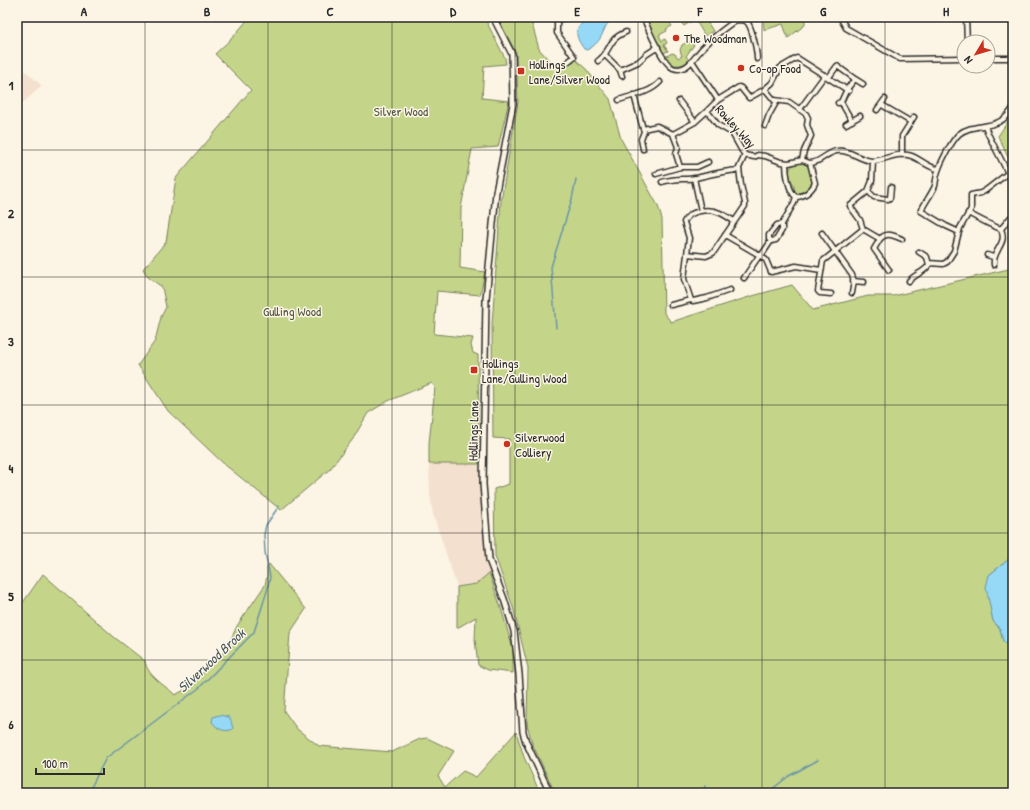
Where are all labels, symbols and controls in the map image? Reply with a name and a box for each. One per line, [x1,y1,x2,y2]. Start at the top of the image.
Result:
text: A [81,2,88,20]
text: B [204,2,211,20]
text: C [326,2,334,20]
text: D [450,2,457,20]
text: E [574,2,580,20]
text: F [697,2,704,20]
text: G [820,2,827,20]
text: H [943,2,949,20]
place label: The Woodman [684,29,747,47]
marker: The Woodman [671,33,681,43]
north arrow [956,34,996,74]
text: N [961,53,975,67]
place label: Hollings Lane/Silver Wood [529,55,610,88]
place label: Co-op Food [749,59,801,77]
marker: Co-op Food [736,63,746,73]
marker: Hollings Lane/Silver Wood [516,66,526,76]
text: 1 [9,76,14,94]
street label: Rowley Way [712,100,761,152]
park label: Silver Wood [374,102,428,120]
text: 2 [8,204,15,222]
park label: Gulling Wood [263,302,321,320]
text: 3 [8,332,14,350]
place label: Hollings Lane/Gulling Wood [482,354,567,387]
marker: Hollings Lane/Gulling Wood [469,365,479,375]
street label: Hollings Lane [463,401,483,461]
place label: Silverwood Colliery [515,428,564,461]
marker: Silverwood Colliery [502,439,512,449]
text: 4 [9,459,14,477]
text: 5 [8,587,14,605]
water label: Silverwood Brook [173,623,250,696]
text: 6 [8,715,14,733]
scale bar [36,750,104,776]
text: 100 m [42,755,68,772]

